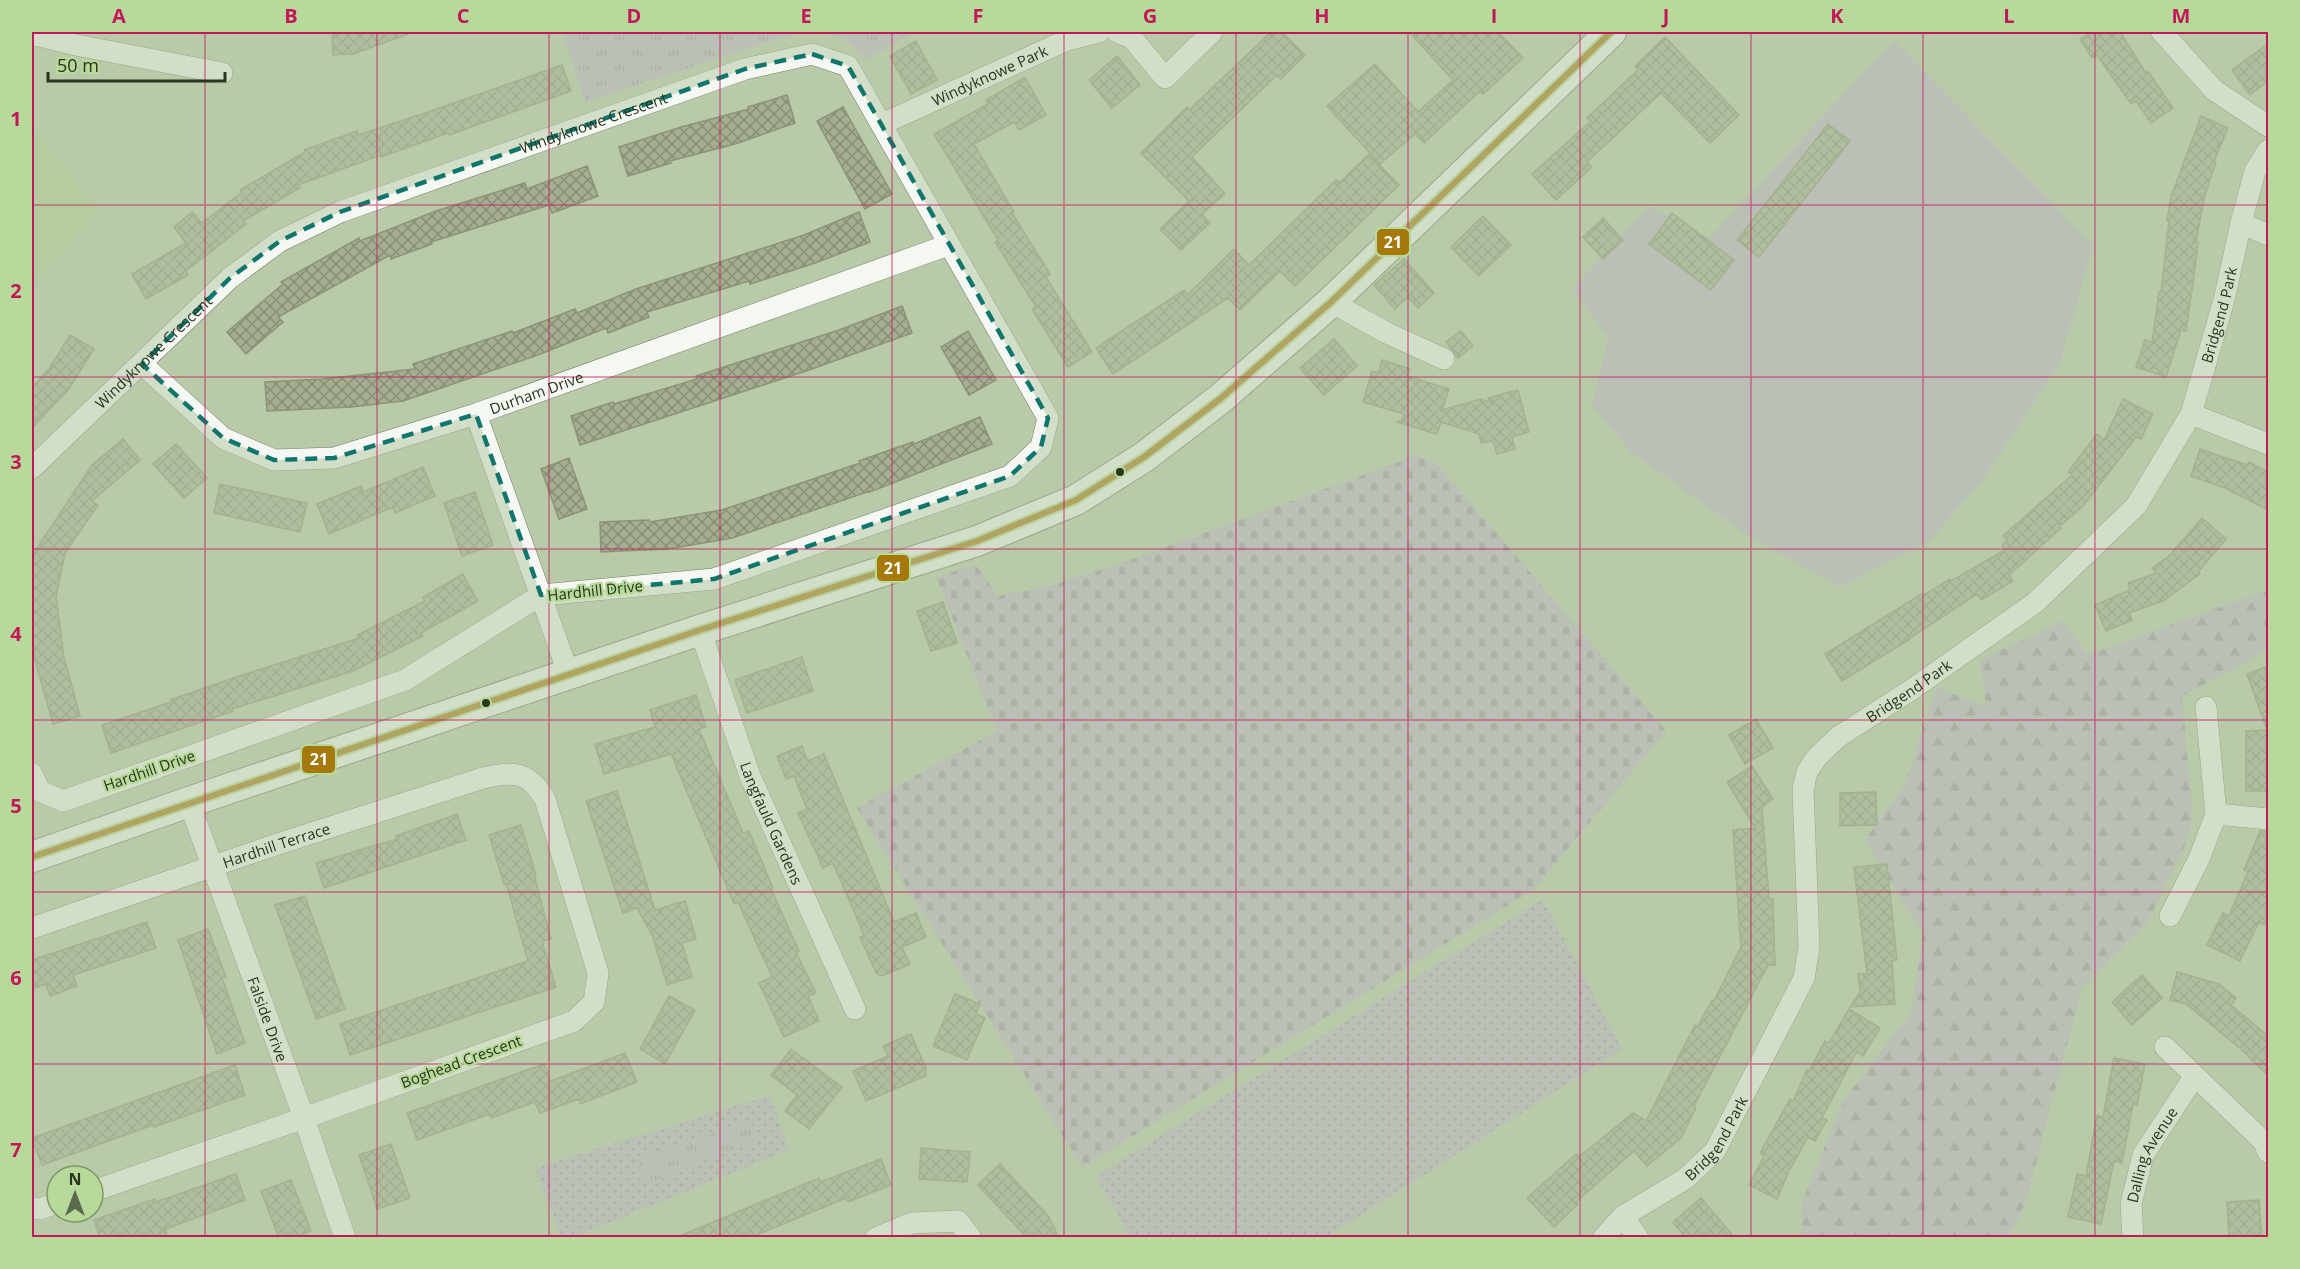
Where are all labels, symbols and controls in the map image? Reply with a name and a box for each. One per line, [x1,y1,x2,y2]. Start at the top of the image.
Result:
text: A [112,2,126,29]
text: B [284,2,298,29]
text: C [457,2,470,29]
text: D [627,2,641,29]
text: E [800,2,812,29]
text: F [973,2,983,29]
text: G [1143,2,1157,29]
text: H [1314,2,1330,29]
text: I [1491,2,1497,29]
text: J [1661,2,1669,29]
text: K [1830,2,1844,29]
text: L [2003,2,2015,29]
text: M [2172,2,2190,29]
street label: Windyknowe Park [928,40,1051,110]
scale bar [48,45,225,83]
text: 50 m [57,53,99,77]
street label: Windyknowe Crescent [517,87,670,158]
text: 1 [10,105,22,132]
line badge: 21 [1376,228,1410,256]
text: 21 [1384,231,1402,253]
street label: Bridgend Park [2196,265,2241,365]
text: 2 [10,277,22,304]
street label: Windyknowe Crescent [90,291,216,413]
street label: Durham Drive [487,366,586,418]
text: 3 [10,448,22,475]
unlabelled marker [1114,466,1126,478]
line badge: 21 [876,554,910,582]
text: 21 [884,557,902,579]
street label: Hardhill Drive [546,575,644,605]
text: 4 [10,620,22,647]
street label: Bridgend Park [1862,655,1955,727]
unlabelled marker [480,697,492,709]
street label: Hardhill Drive [100,745,198,795]
line badge: 21 [301,745,336,774]
text: 21 [310,748,328,770]
street label: Langfauld Gardens [736,759,808,888]
text: 5 [10,792,22,819]
street label: Hardhill Terrace [220,818,333,872]
text: 6 [10,964,22,991]
street label: Falside Drive [243,974,293,1064]
street label: Boghead Crescent [398,1030,524,1092]
street label: Bridgend Park [1680,1092,1752,1185]
street label: Dalling Avenue [2122,1103,2182,1205]
text: 7 [10,1136,22,1163]
north arrow [45,1164,105,1224]
text: N [68,1168,82,1190]

